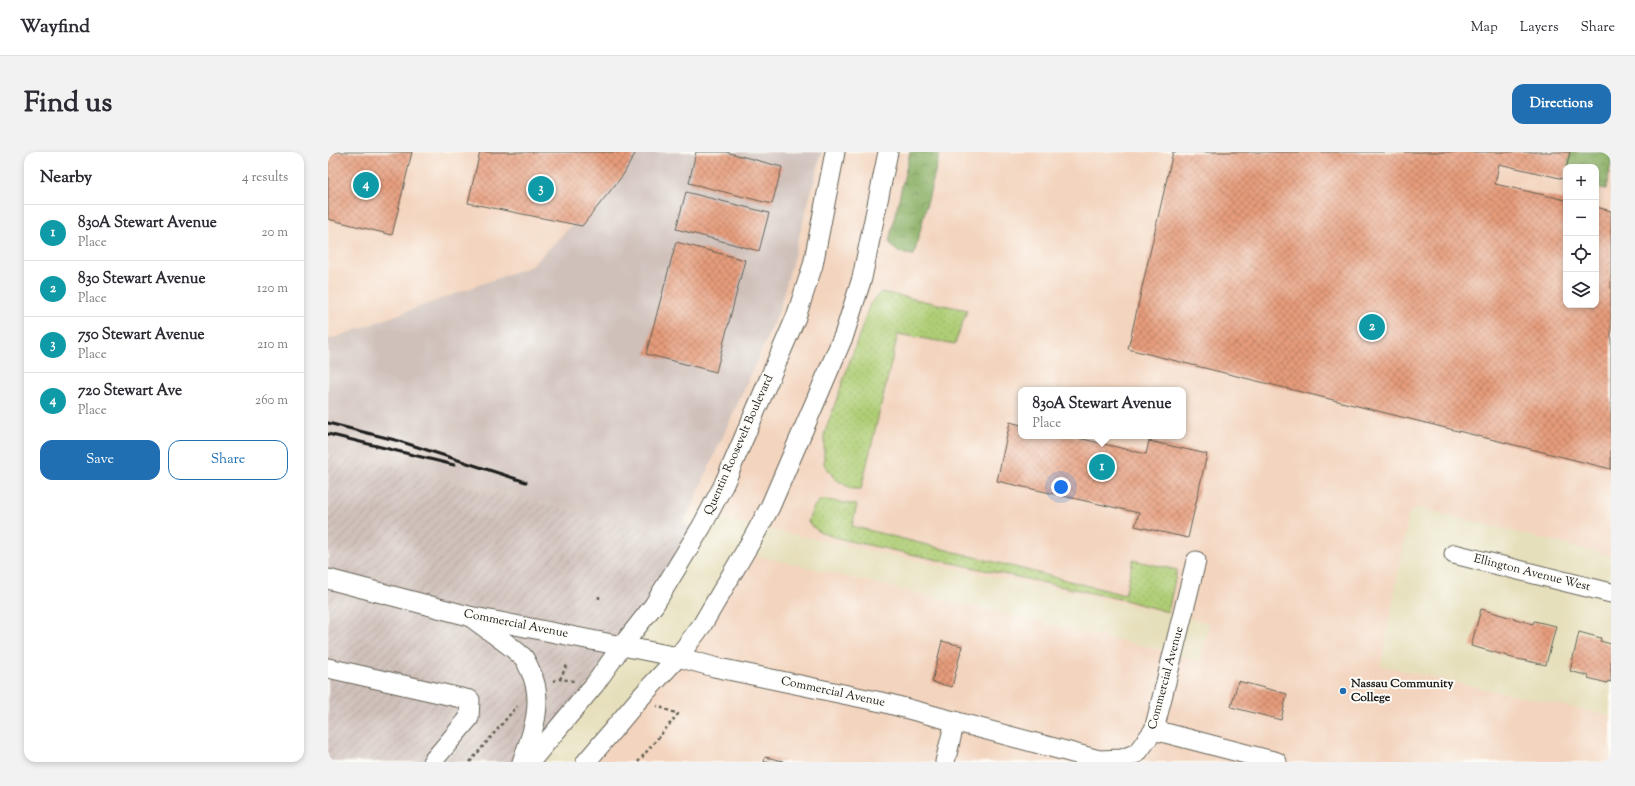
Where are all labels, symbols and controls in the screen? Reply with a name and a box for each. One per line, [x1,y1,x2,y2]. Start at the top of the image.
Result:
text: Wayfind [20,14,90,41]
text: Map [1471,18,1498,38]
text: Layers [1520,18,1558,38]
text: Share [1580,18,1615,38]
text: Find us [24,84,112,124]
button: Directions [1512,84,1611,124]
map controls [1563,164,1599,308]
button: + [1563,164,1599,200]
text: Nearby [40,166,92,190]
text: 4 results [242,169,288,187]
pin: 4 [353,170,379,200]
pin: 3 [528,174,554,204]
button: − [1563,200,1599,236]
text: 830A Stewart Avenue [78,213,217,234]
text: 1 [51,224,55,242]
text: 20 m [262,224,288,242]
text: Place [78,234,107,252]
button: locate [1563,236,1599,272]
text: 830 Stewart Avenue [78,269,205,290]
button: layers [1563,272,1599,308]
text: 2 [50,280,56,298]
text: 120 m [257,280,288,298]
text: Place [78,290,107,308]
pin: 2 [1359,312,1385,342]
text: 750 Stewart Avenue [78,325,205,346]
text: 3 [50,336,56,354]
text: 210 m [257,336,288,354]
text: Place [78,346,107,364]
street label: Quentin Roosevelt Boulevard [700,372,778,518]
text: 720 Stewart Ave [78,381,182,402]
popup [1018,387,1186,439]
text: 4 [50,392,56,410]
text: 260 m [255,392,288,410]
text: 830A Stewart Avenue [1033,394,1171,415]
text: Place [78,402,107,420]
text: Place [1033,415,1061,433]
button: Save [40,440,160,480]
button: Share [168,440,288,480]
pin: 1 [1089,452,1115,482]
your location [1051,477,1071,497]
street label: Ellington Avenue West [1472,550,1592,596]
street label: Commercial Avenue [462,605,570,643]
street label: Commercial Avenue [1144,624,1189,732]
street label: Commercial Avenue [779,672,887,712]
place label: Nassau Community College [1350,675,1453,707]
marker: Nassau Community College [1338,686,1348,696]

